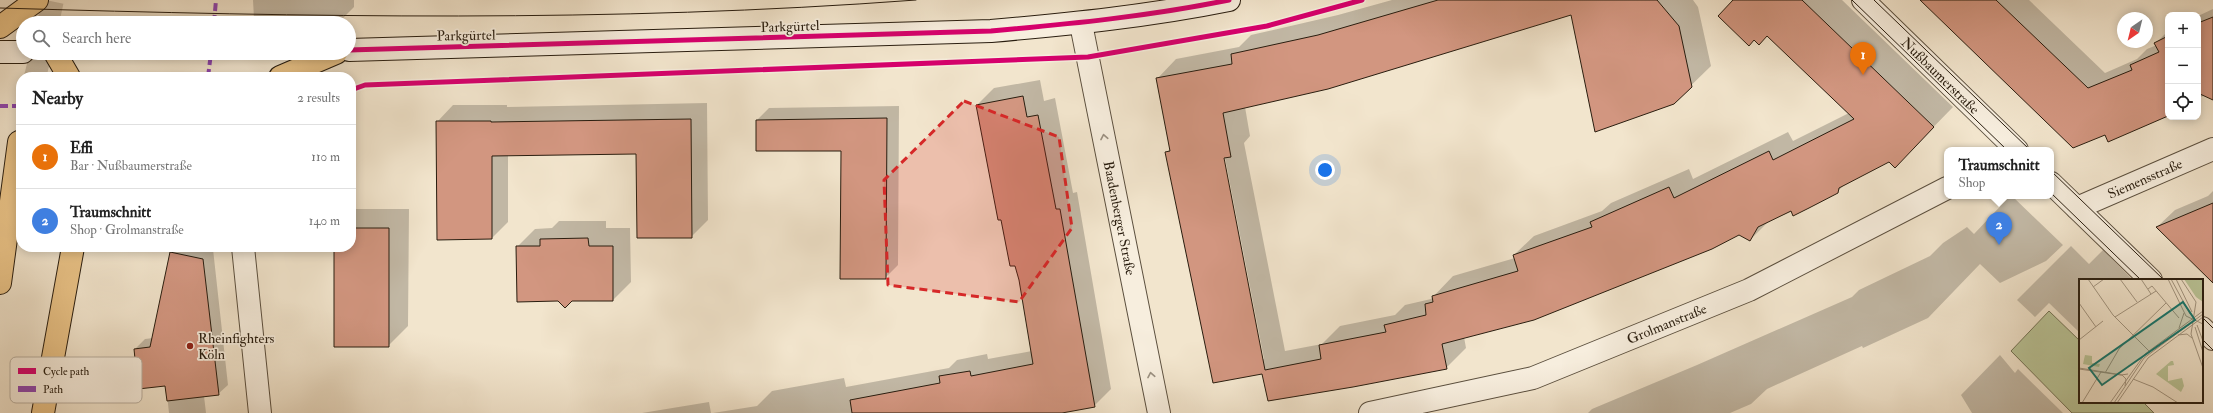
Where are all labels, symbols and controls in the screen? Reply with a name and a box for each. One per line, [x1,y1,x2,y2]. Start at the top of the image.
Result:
north arrow [2117,12,2153,48]
map controls [2165,12,2201,120]
button: + [2165,12,2201,48]
search box [16,16,356,60]
street label: Parkgürtel [760,17,820,36]
street label: Parkgürtel [436,26,496,45]
icon: search [30,27,52,49]
text: Search here [62,29,131,48]
street label: Nußbaumerstraße [1897,34,1983,118]
pin: 1 [1850,42,1876,75]
button: − [2165,48,2201,84]
button: locate [2165,84,2201,120]
text: Nearby [32,88,83,109]
text: 2 results [297,90,340,106]
one-way arrow [1101,134,1109,140]
text: Effi [70,139,93,158]
popup [1944,147,2054,199]
text: 1 [43,149,47,165]
text: 110 m [311,149,340,165]
street label: Siemensstraße [2105,155,2185,203]
text: Traumschnitt [1958,156,2040,175]
text: Bar · Nußbaumerstraße [70,158,192,174]
street label: Baadenberger Straße [1100,160,1139,277]
your location [1315,160,1335,180]
text: Shop [1958,175,1985,191]
text: Traumschnitt [70,203,151,222]
pin: 2 [1986,212,2012,245]
text: 2 [42,213,48,229]
text: 140 m [309,213,340,229]
text: Shop · Grolmanstraße [70,222,184,238]
inset map [2079,279,2203,403]
street label: Grolmanstraße [1624,300,1709,348]
place label: Rheinfighters Köln [198,330,275,363]
marker: Rheinfighters Köln [185,341,195,351]
legend [10,357,142,403]
text: Cycle path [43,365,89,379]
one-way arrow [1147,372,1156,378]
text: Path [43,383,63,396]

